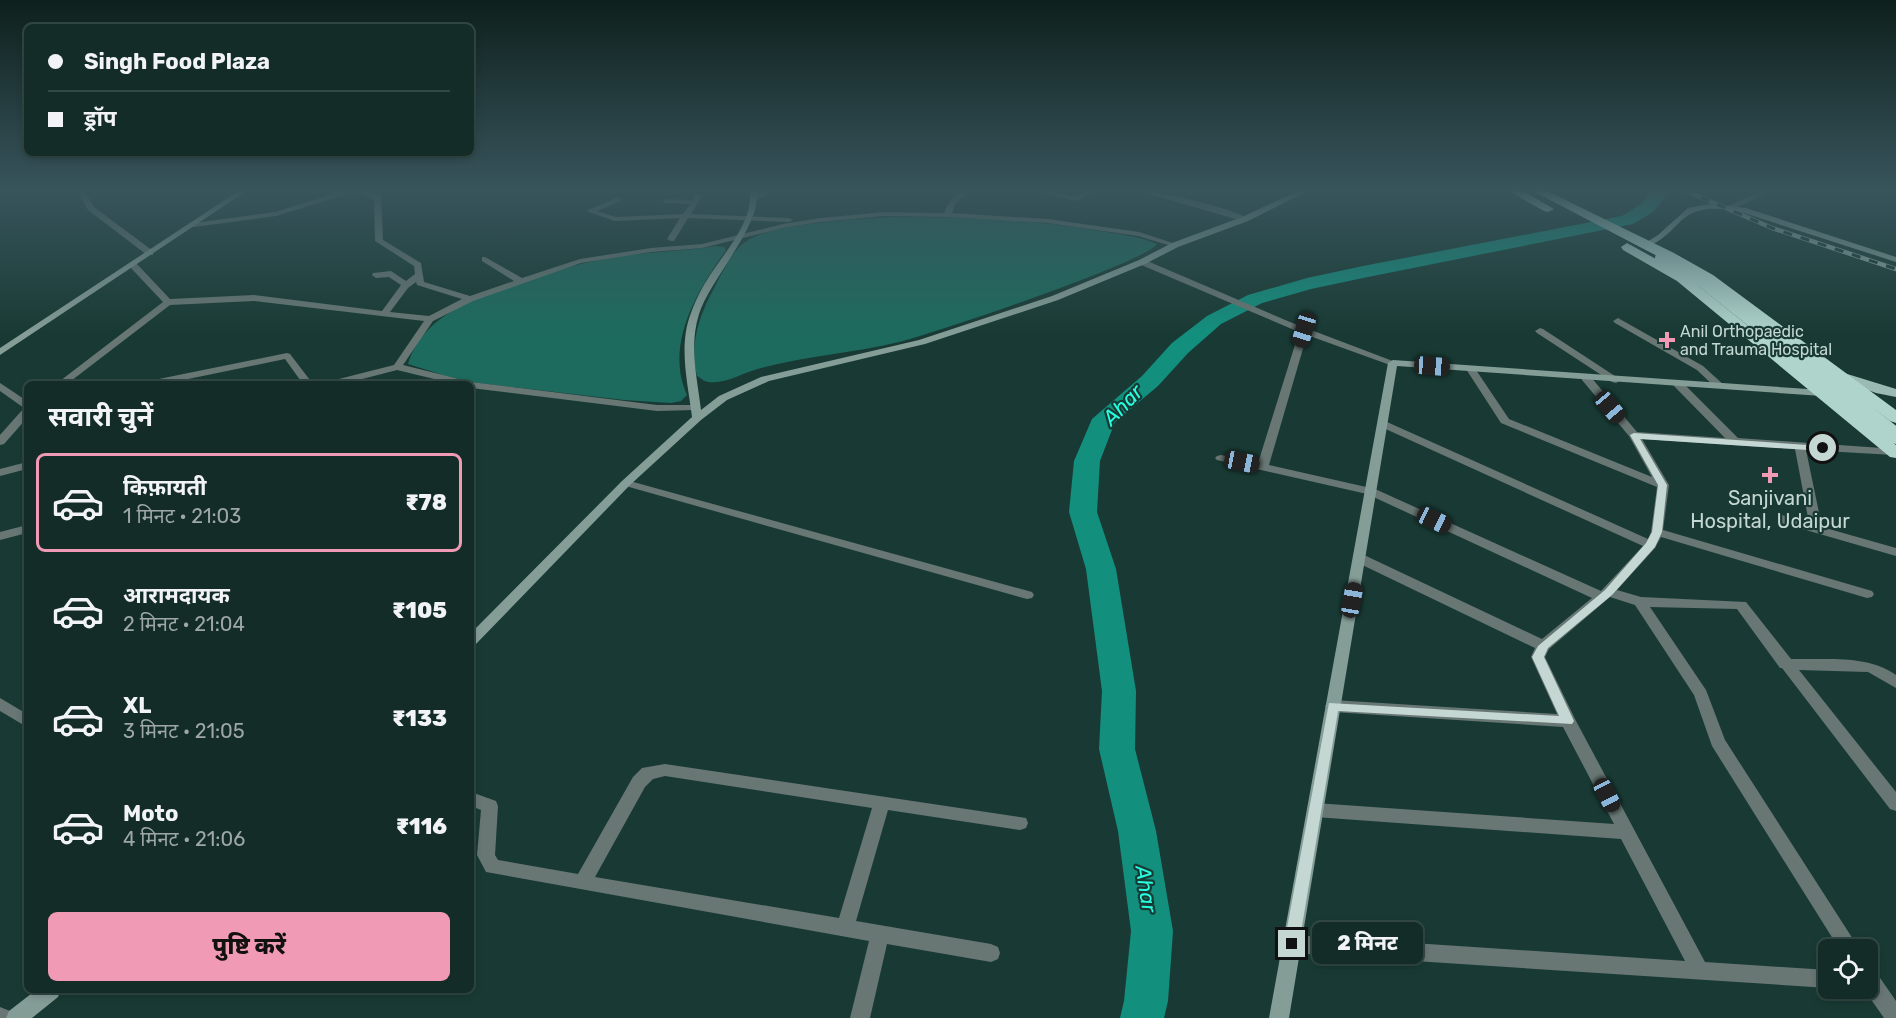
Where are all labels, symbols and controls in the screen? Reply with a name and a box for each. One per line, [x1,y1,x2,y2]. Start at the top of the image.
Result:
text: Singh Food Plaza [84,48,270,75]
text: ड्रॉप [84,105,117,132]
car [1290,310,1318,350]
place label: Anil Orthopaedic and Trauma Hospital [1680,322,1832,359]
marker: Anil Orthopaedic and Trauma Hospital [1658,331,1676,349]
car [1413,356,1451,376]
water label: Ahar [1097,378,1149,431]
car [1592,387,1628,427]
text: सवारी चुनें [48,401,153,433]
route start [1809,434,1836,461]
car [1223,450,1261,474]
marker: Sanjivani Hospital, Udaipur [1761,466,1779,484]
text: किफ़ायती [123,474,207,501]
icon: car [51,476,105,530]
place label: Sanjivani Hospital, Udaipur [1690,486,1850,533]
text: ₹78 [405,489,447,516]
text: 1 मिनट · 21:03 [123,504,241,528]
car [1414,504,1454,536]
car [1340,581,1364,619]
text: आरामदायक [123,582,230,609]
icon: car [51,584,105,638]
text: ₹105 [392,597,447,624]
text: 2 मिनट · 21:04 [123,612,245,636]
icon: car [51,692,105,746]
text: XL [123,692,151,719]
text: ₹133 [392,705,447,732]
text: 3 मिनट · 21:05 [123,719,245,743]
car [1591,775,1623,815]
icon: car [51,800,105,854]
text: Moto [123,800,178,827]
text: ₹116 [396,813,447,840]
text: 4 मिनट · 21:06 [123,827,245,851]
water label: Ahar [1130,863,1163,915]
button: पुष्टि करें [48,912,450,981]
callout: 2 मिनट [1313,923,1424,965]
route end [1278,930,1305,957]
text: 2 मिनट [1337,931,1398,955]
map controls [1818,939,1878,999]
button: locate [1818,939,1878,999]

